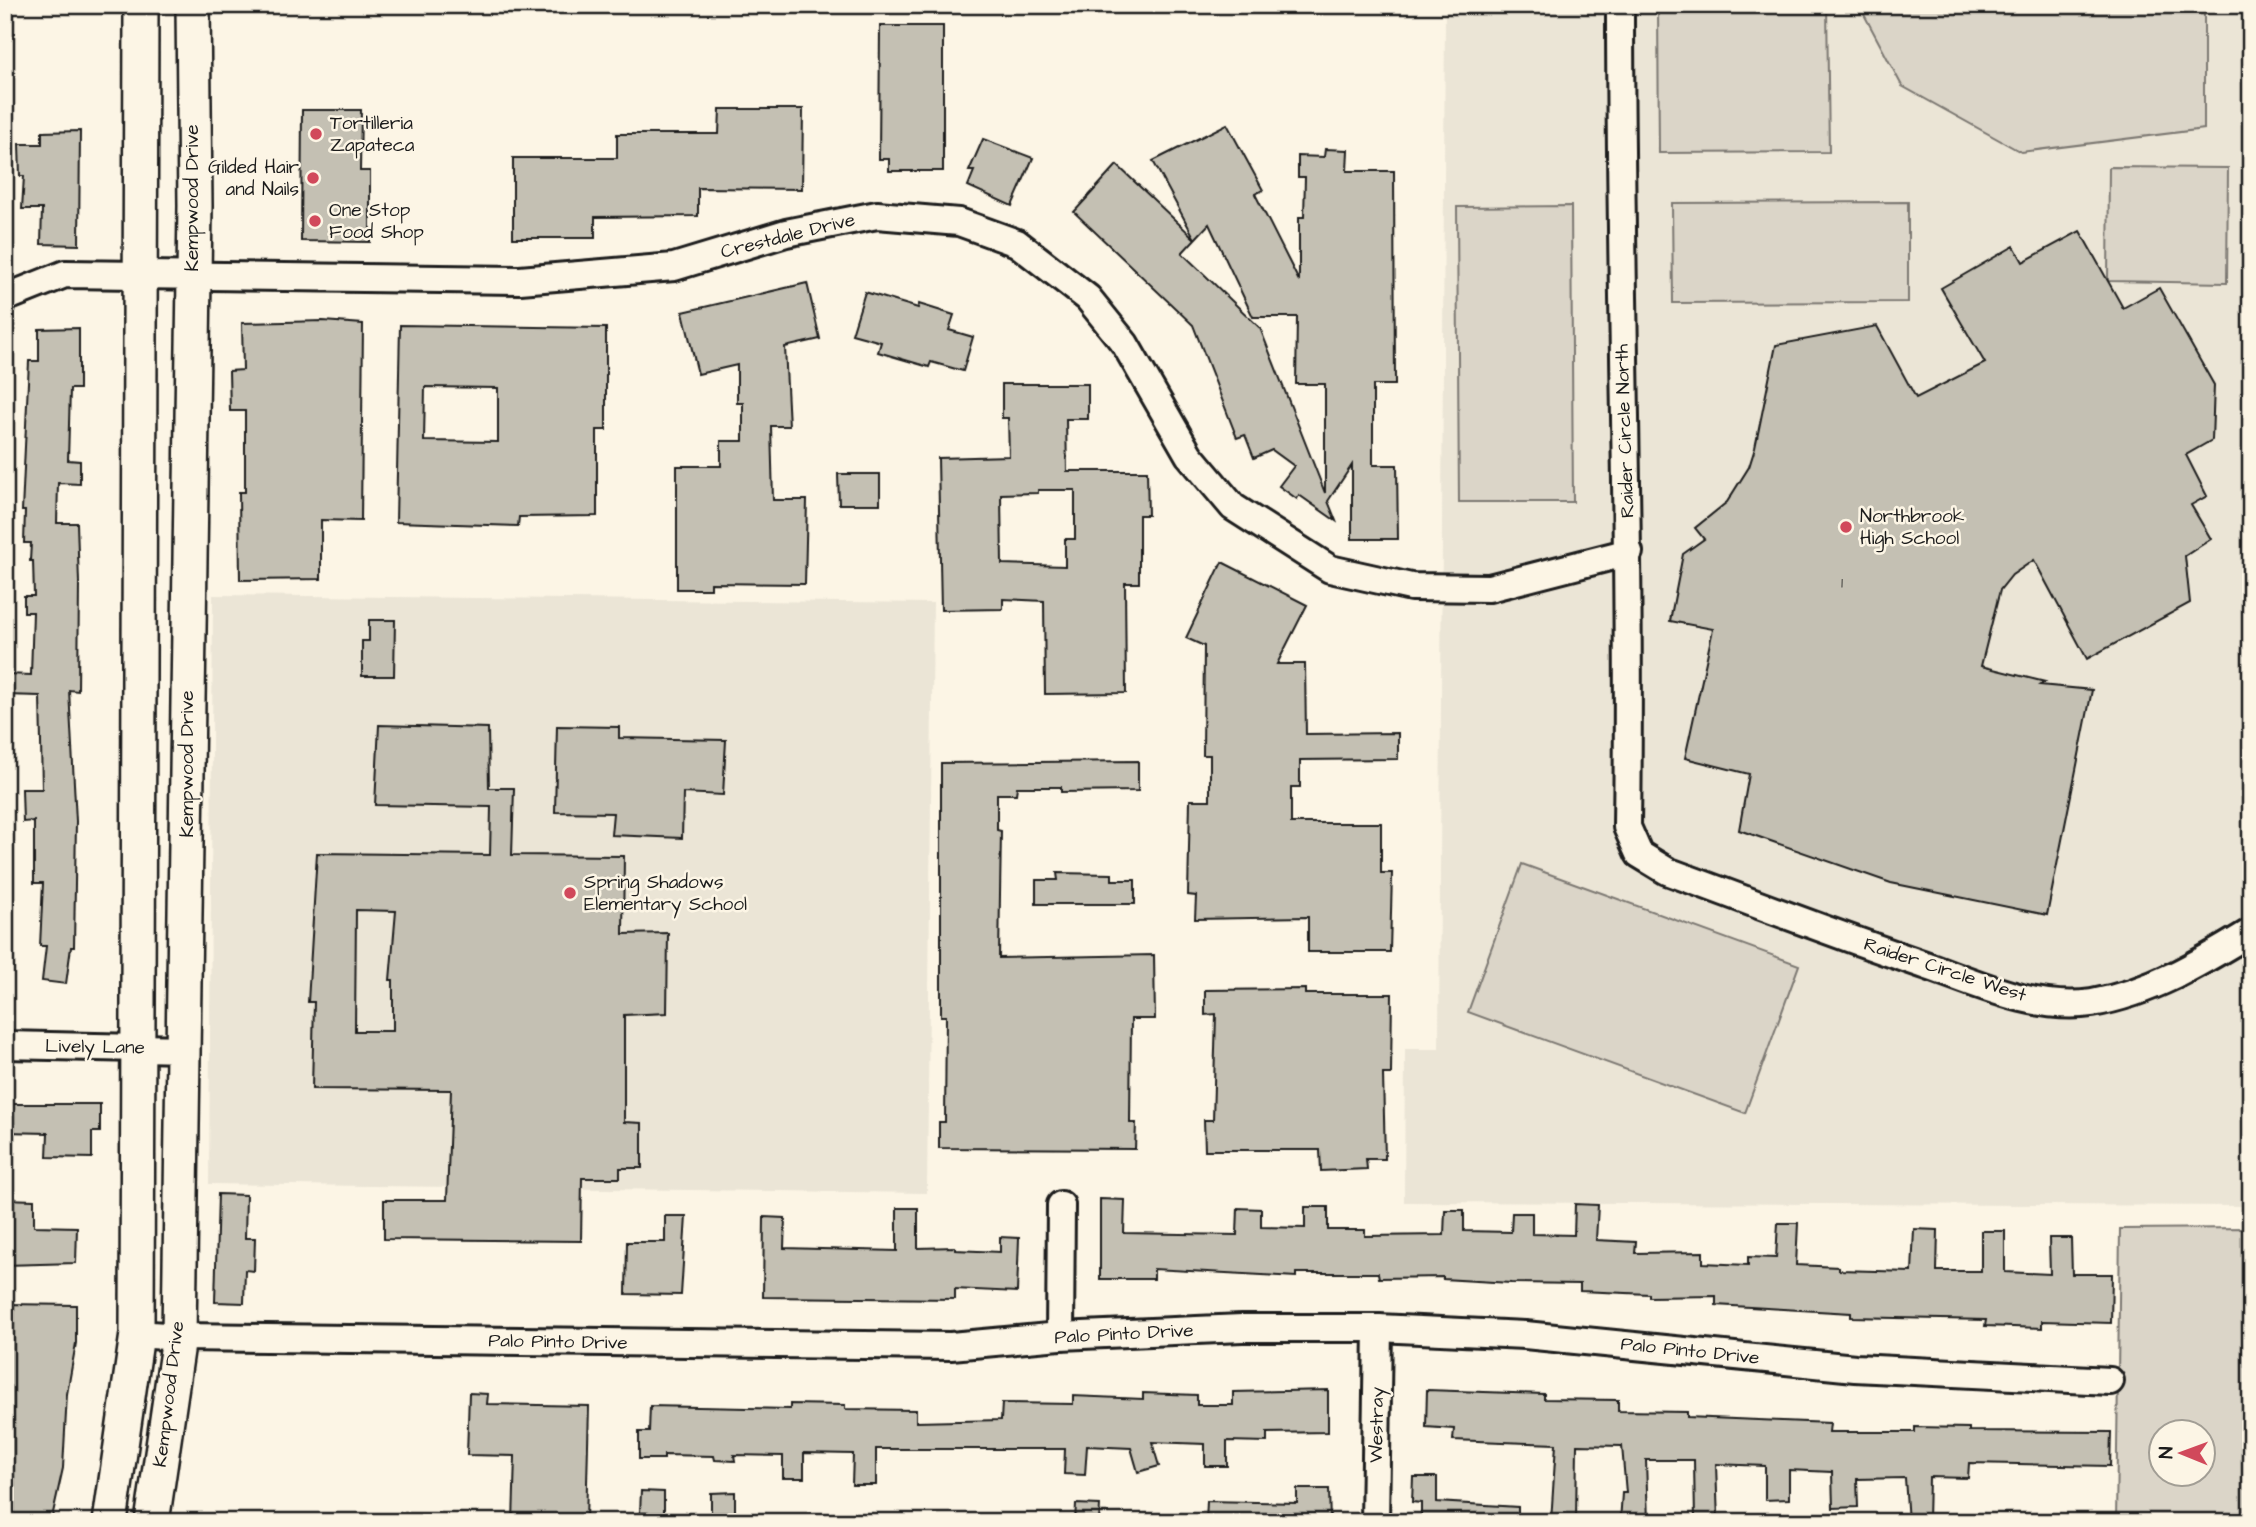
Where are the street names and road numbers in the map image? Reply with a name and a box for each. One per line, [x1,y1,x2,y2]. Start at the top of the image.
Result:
street label: Kempwood Drive [179,124,206,272]
street label: Crestdale Drive [718,206,858,266]
street label: Raider Circle North [1608,343,1642,518]
street label: Kempwood Drive [174,690,201,838]
street label: Raider Circle West [1860,931,2030,1009]
street label: Lively Lane [45,1033,145,1062]
street label: Palo Pinto Drive [1054,1317,1194,1351]
street label: Kempwood Drive [147,1319,191,1469]
street label: Palo Pinto Drive [488,1327,628,1357]
street label: Palo Pinto Drive [1619,1330,1761,1372]
street label: Westray [1363,1386,1392,1463]

